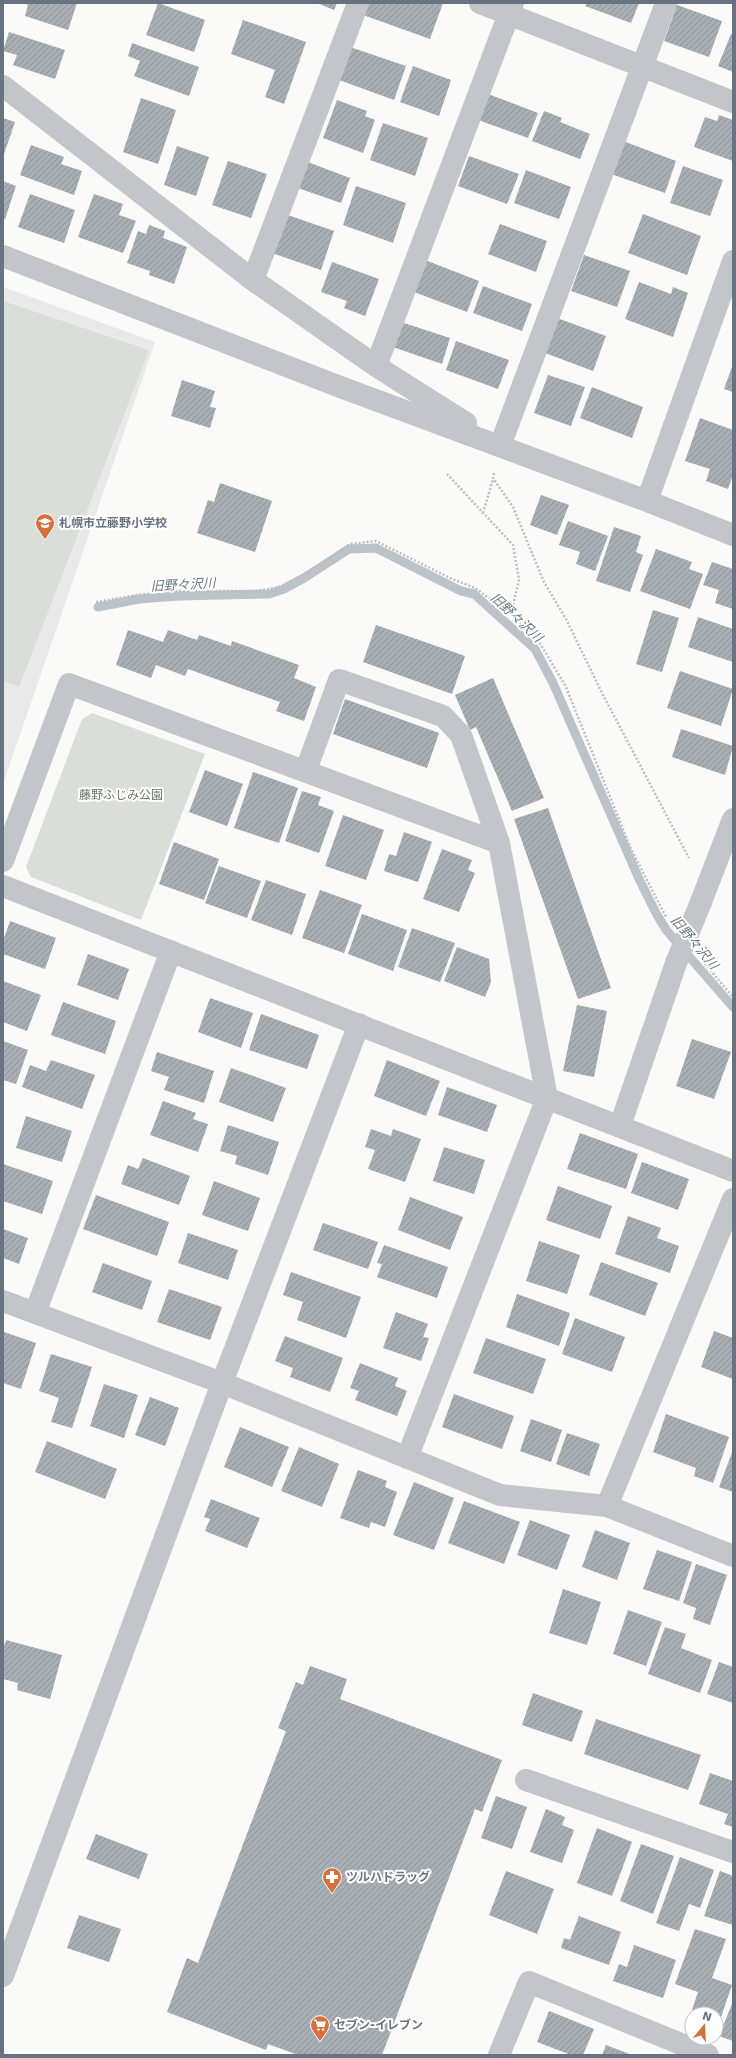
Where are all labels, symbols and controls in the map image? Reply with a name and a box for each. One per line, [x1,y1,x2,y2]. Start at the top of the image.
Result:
school or university icon: 札幌市立藤野小学校 [34,512,56,540]
place label: 札幌市立藤野小学校 [59,516,167,530]
water label: 旧野々沢川 [150,575,218,594]
water label: 旧野々沢川 [488,590,547,646]
park label: 藤野ふじみ公園 [79,788,163,802]
water label: 旧野々沢川 [668,913,723,974]
pharmacy icon: ツルハドラッグ [321,1866,343,1894]
place label: ツルハドラッグ [346,1870,430,1884]
north arrow [684,2006,724,2046]
text: N [701,2009,713,2025]
supermarket icon: セブン-イレブン [309,2014,331,2042]
place label: セブン-イレブン [334,2018,423,2032]

